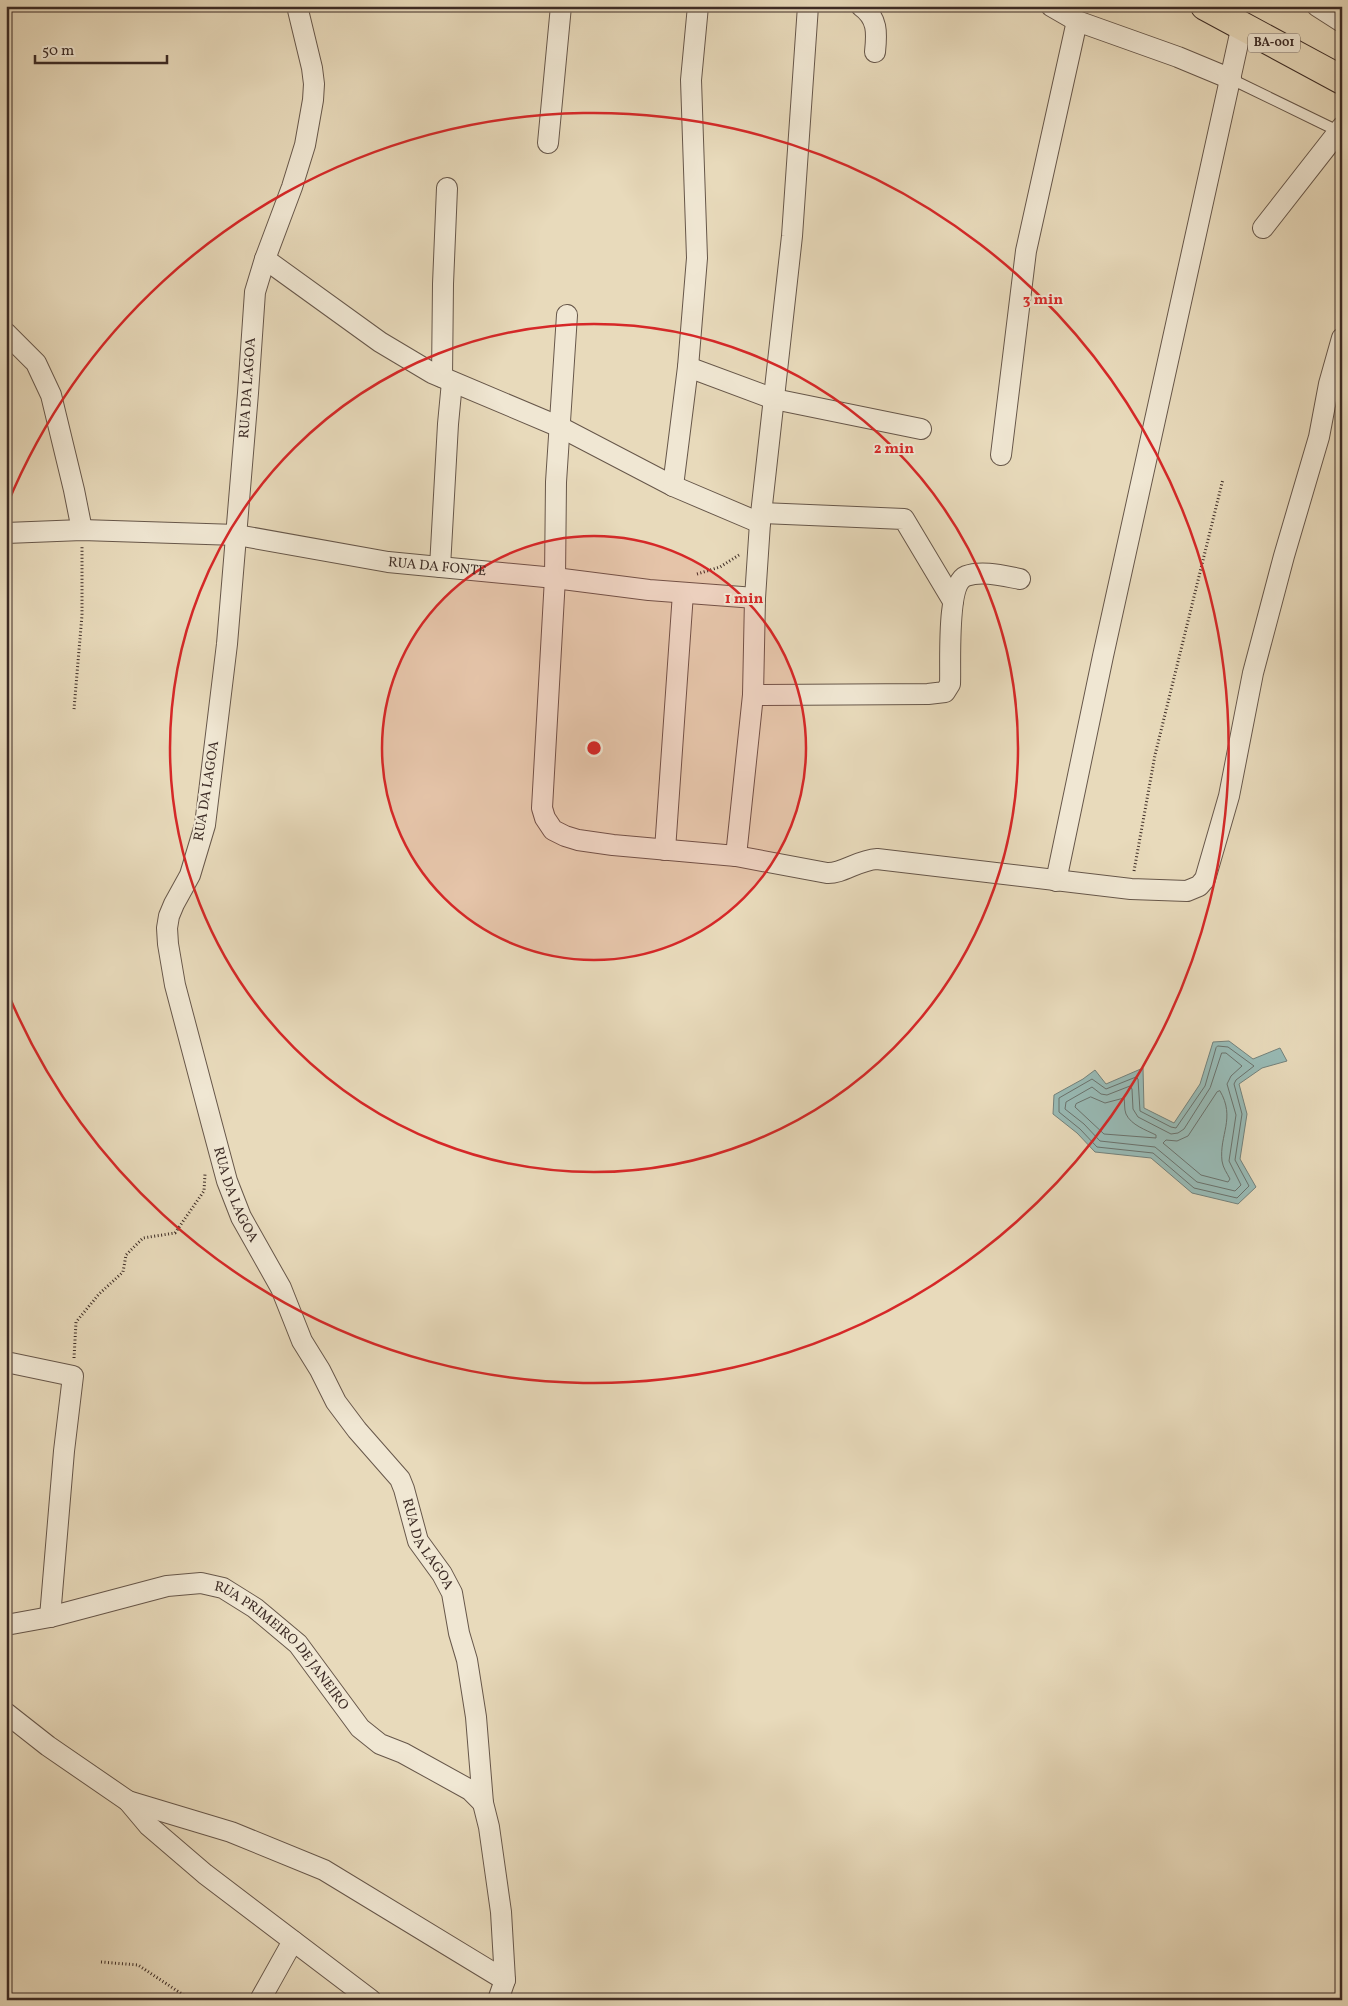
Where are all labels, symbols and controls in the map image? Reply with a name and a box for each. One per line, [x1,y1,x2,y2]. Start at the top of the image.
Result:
scale bar [35,32,168,64]
road number: BA-001 [1248,34,1300,52]
text: 50 m [42,41,74,62]
text: 3 min [1023,290,1063,311]
street label: RUA DA LAGOA [235,337,261,439]
text: 2 min [874,439,914,460]
street label: RUA DA FONTE [387,553,487,581]
text: 1 min [725,589,763,610]
street label: RUA DA LAGOA [190,739,224,842]
centre of rings [585,739,603,757]
street label: RUA DA LAGOA [209,1145,263,1246]
street label: RUA DA LAGOA [397,1496,458,1593]
street label: RUA PRIMEIRO DE JANEIRO [212,1577,353,1714]

